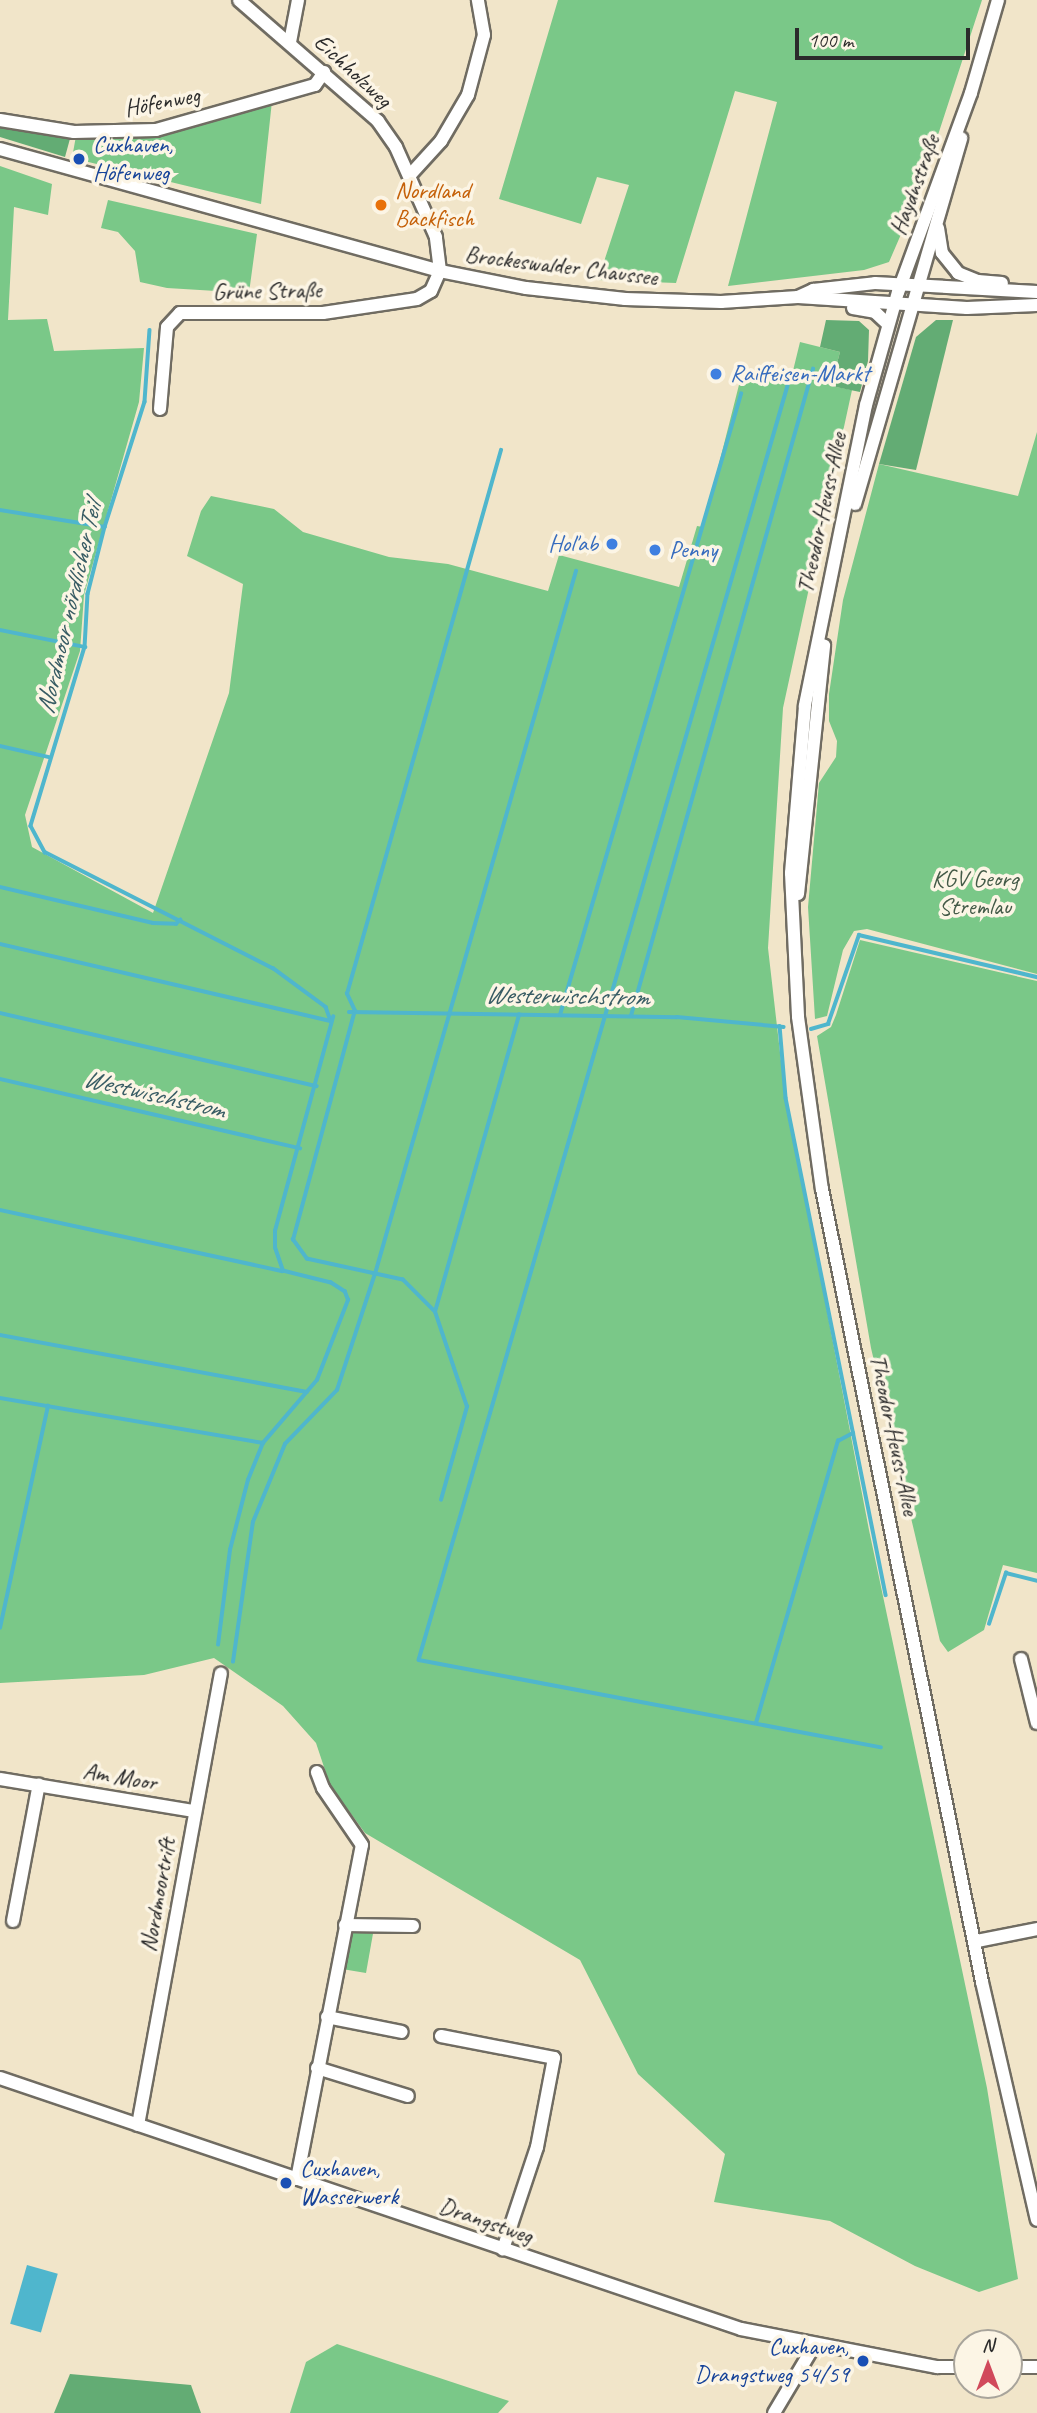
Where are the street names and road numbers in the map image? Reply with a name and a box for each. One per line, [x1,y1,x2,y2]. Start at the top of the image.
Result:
street label: Eichholzweg [308,28,398,114]
street label: Höfenweg [122,81,202,123]
street label: Haydnstraße [884,131,946,239]
street label: Brockeswalder Chaussee [463,240,659,292]
street label: Grüne Straße [212,276,322,306]
street label: Theodor-Heuss-Allee [791,430,853,596]
street label: Theodor-Heuss-Allee [863,1352,925,1518]
street label: Am Moor [81,1756,159,1798]
street label: Nordmoortrift [134,1836,182,1954]
street label: Drangstweg [435,2192,537,2250]

